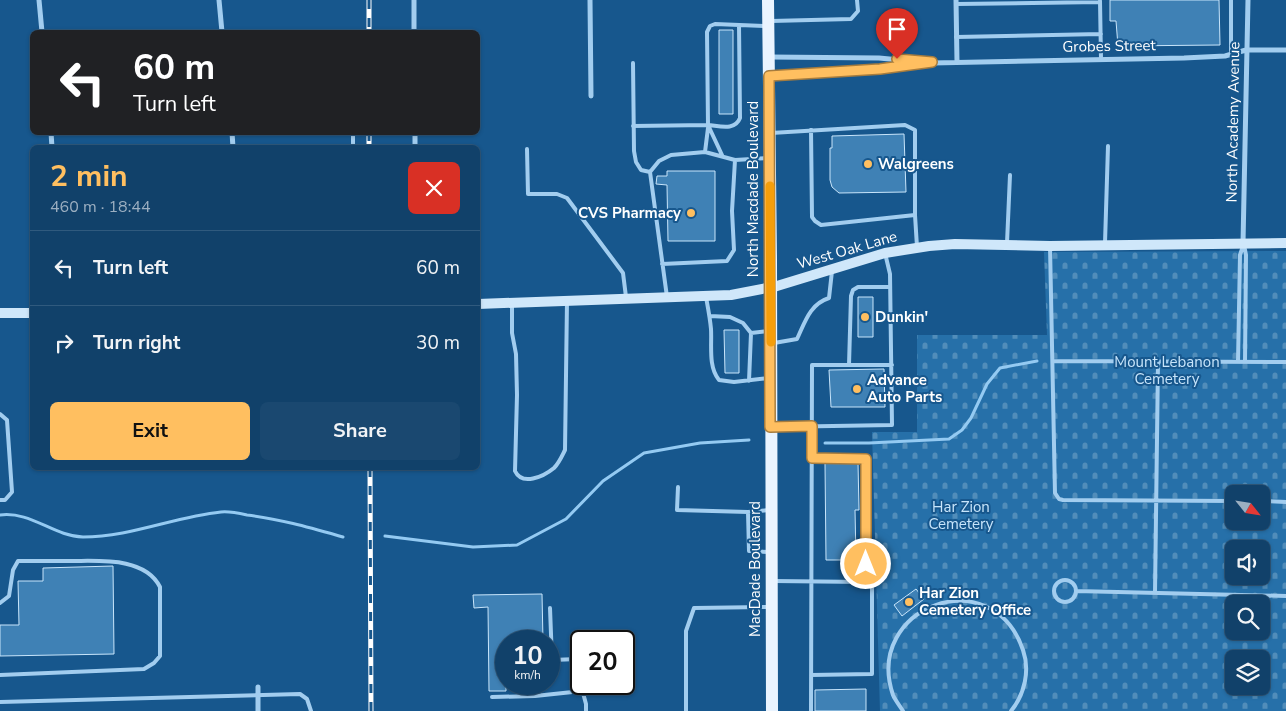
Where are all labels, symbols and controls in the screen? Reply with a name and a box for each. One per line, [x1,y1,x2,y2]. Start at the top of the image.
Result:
pin [876,8,918,59]
icon: arrive [883,15,911,43]
street label: Grobes Street [1062,35,1157,57]
street label: North Academy Avenue [1222,42,1244,202]
text: 60 m [133,44,215,91]
icon: left [50,50,115,115]
text: Turn left [133,89,216,119]
street label: North Macdade Boulevard [743,101,763,277]
place label: Walgreens [878,154,954,174]
text: 2 min [50,156,128,197]
marker: Walgreens [862,158,874,170]
button: close [408,162,460,214]
text: 460 m · 18:44 [50,196,151,218]
place label: CVS Pharmacy [578,203,681,223]
marker: CVS Pharmacy [685,207,697,219]
street label: West Oak Lane [795,226,899,274]
icon: left [50,254,78,282]
text: Turn left [93,255,168,281]
text: 60 m [416,255,460,281]
place label: Dunkin' [875,307,928,327]
marker: Dunkin' [859,311,871,323]
icon: right [50,329,78,357]
text: Turn right [93,330,180,356]
text: 30 m [416,330,460,356]
park label: Mount Lebanon Cemetery [1114,352,1220,389]
place label: Advance Auto Parts [867,370,942,407]
marker: Advance Auto Parts [851,383,863,395]
button: Exit [50,402,250,460]
button: Share [260,402,460,460]
north arrow [1225,485,1270,530]
map controls [1225,485,1270,695]
park label: Har Zion Cemetery [928,497,994,534]
street label: MacDade Boulevard [745,501,765,637]
position arrow [839,537,891,589]
button: sound [1225,540,1270,585]
place label: Har Zion Cemetery Office [919,583,1031,620]
button: search [1225,595,1270,640]
marker: Har Zion Cemetery Office [903,596,915,608]
speed limit sign: 20 [570,630,635,695]
text: 10 [512,639,543,673]
button: layers [1225,650,1270,695]
text: km/h [514,667,541,683]

